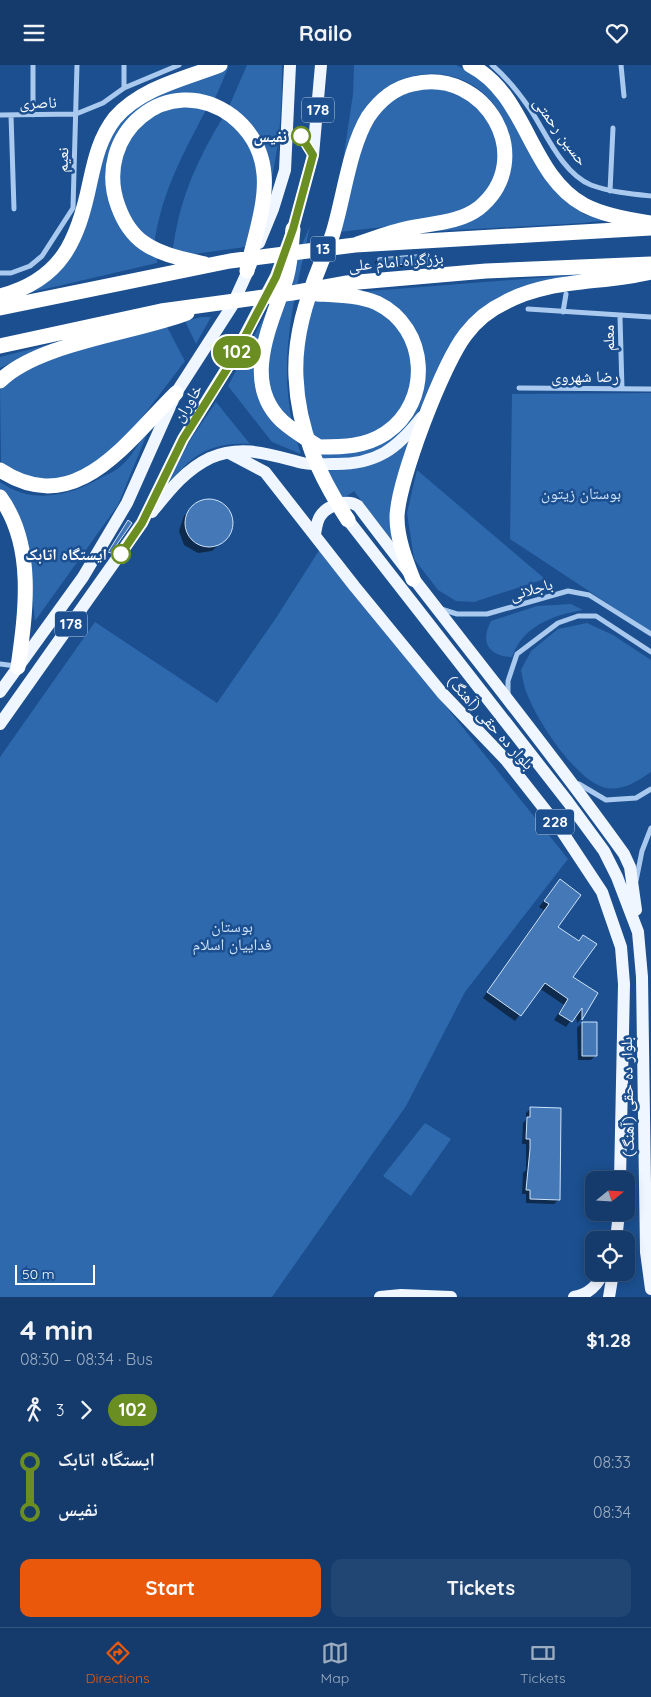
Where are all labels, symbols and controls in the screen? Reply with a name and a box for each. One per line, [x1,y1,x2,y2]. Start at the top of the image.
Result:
icon: menu [20,19,48,47]
text: Railo [299,19,352,47]
icon: heart [603,19,631,47]
street label: ناصری [19,92,57,113]
street label: حسین رحمتی [529,93,593,170]
road number: 178 [302,97,334,123]
place label: نفیس [254,126,287,146]
marker: نفیس [291,126,311,146]
street label: نعیم [52,147,73,173]
road number: 13 [310,237,336,261]
street label: بزرگراه امام علی [348,247,444,276]
street label: معلم [598,325,619,351]
line badge: 102 [208,336,266,368]
text: 102 [223,340,251,363]
street label: رضا شهروی [551,366,619,387]
street label: خاوران [168,380,207,426]
park label: بوستان زیتون [541,483,621,504]
place label: ایستگاه اتابک [25,544,107,564]
marker: ایستگاه اتابک [111,544,131,564]
street label: باجلانی [507,573,555,606]
road number: 178 [55,611,87,637]
street label: بلوار ده حقی (آهنگ) [443,671,539,774]
road number: 228 [536,809,574,835]
park label: بوستان فداییان اسلام [192,916,272,955]
street label: بلوار ده حقی (آهنگ) [616,1037,639,1157]
north arrow [585,1171,635,1221]
map controls [585,1171,635,1281]
button: locate [585,1231,635,1281]
scale bar [15,1262,95,1285]
text: 50 m [22,1265,55,1283]
text: 4 min [20,1312,93,1347]
text: $1.28 [586,1328,631,1352]
text: 08:30 – 08:34 · Bus [20,1349,153,1369]
icon: walk [20,1396,48,1424]
icon: forward [72,1396,100,1424]
text: 102 [118,1398,147,1421]
text: 3 [56,1400,64,1420]
text: ایستگاه اتابک [58,1447,155,1471]
text: 08:33 [593,1452,631,1472]
text: نفیس [58,1497,98,1521]
text: 08:34 [593,1502,631,1522]
button: Start [20,1559,321,1617]
button: Tickets [331,1559,631,1617]
tab: Directions [85,1639,150,1687]
tab: Map [321,1639,349,1687]
tab: Tickets [520,1639,565,1687]

